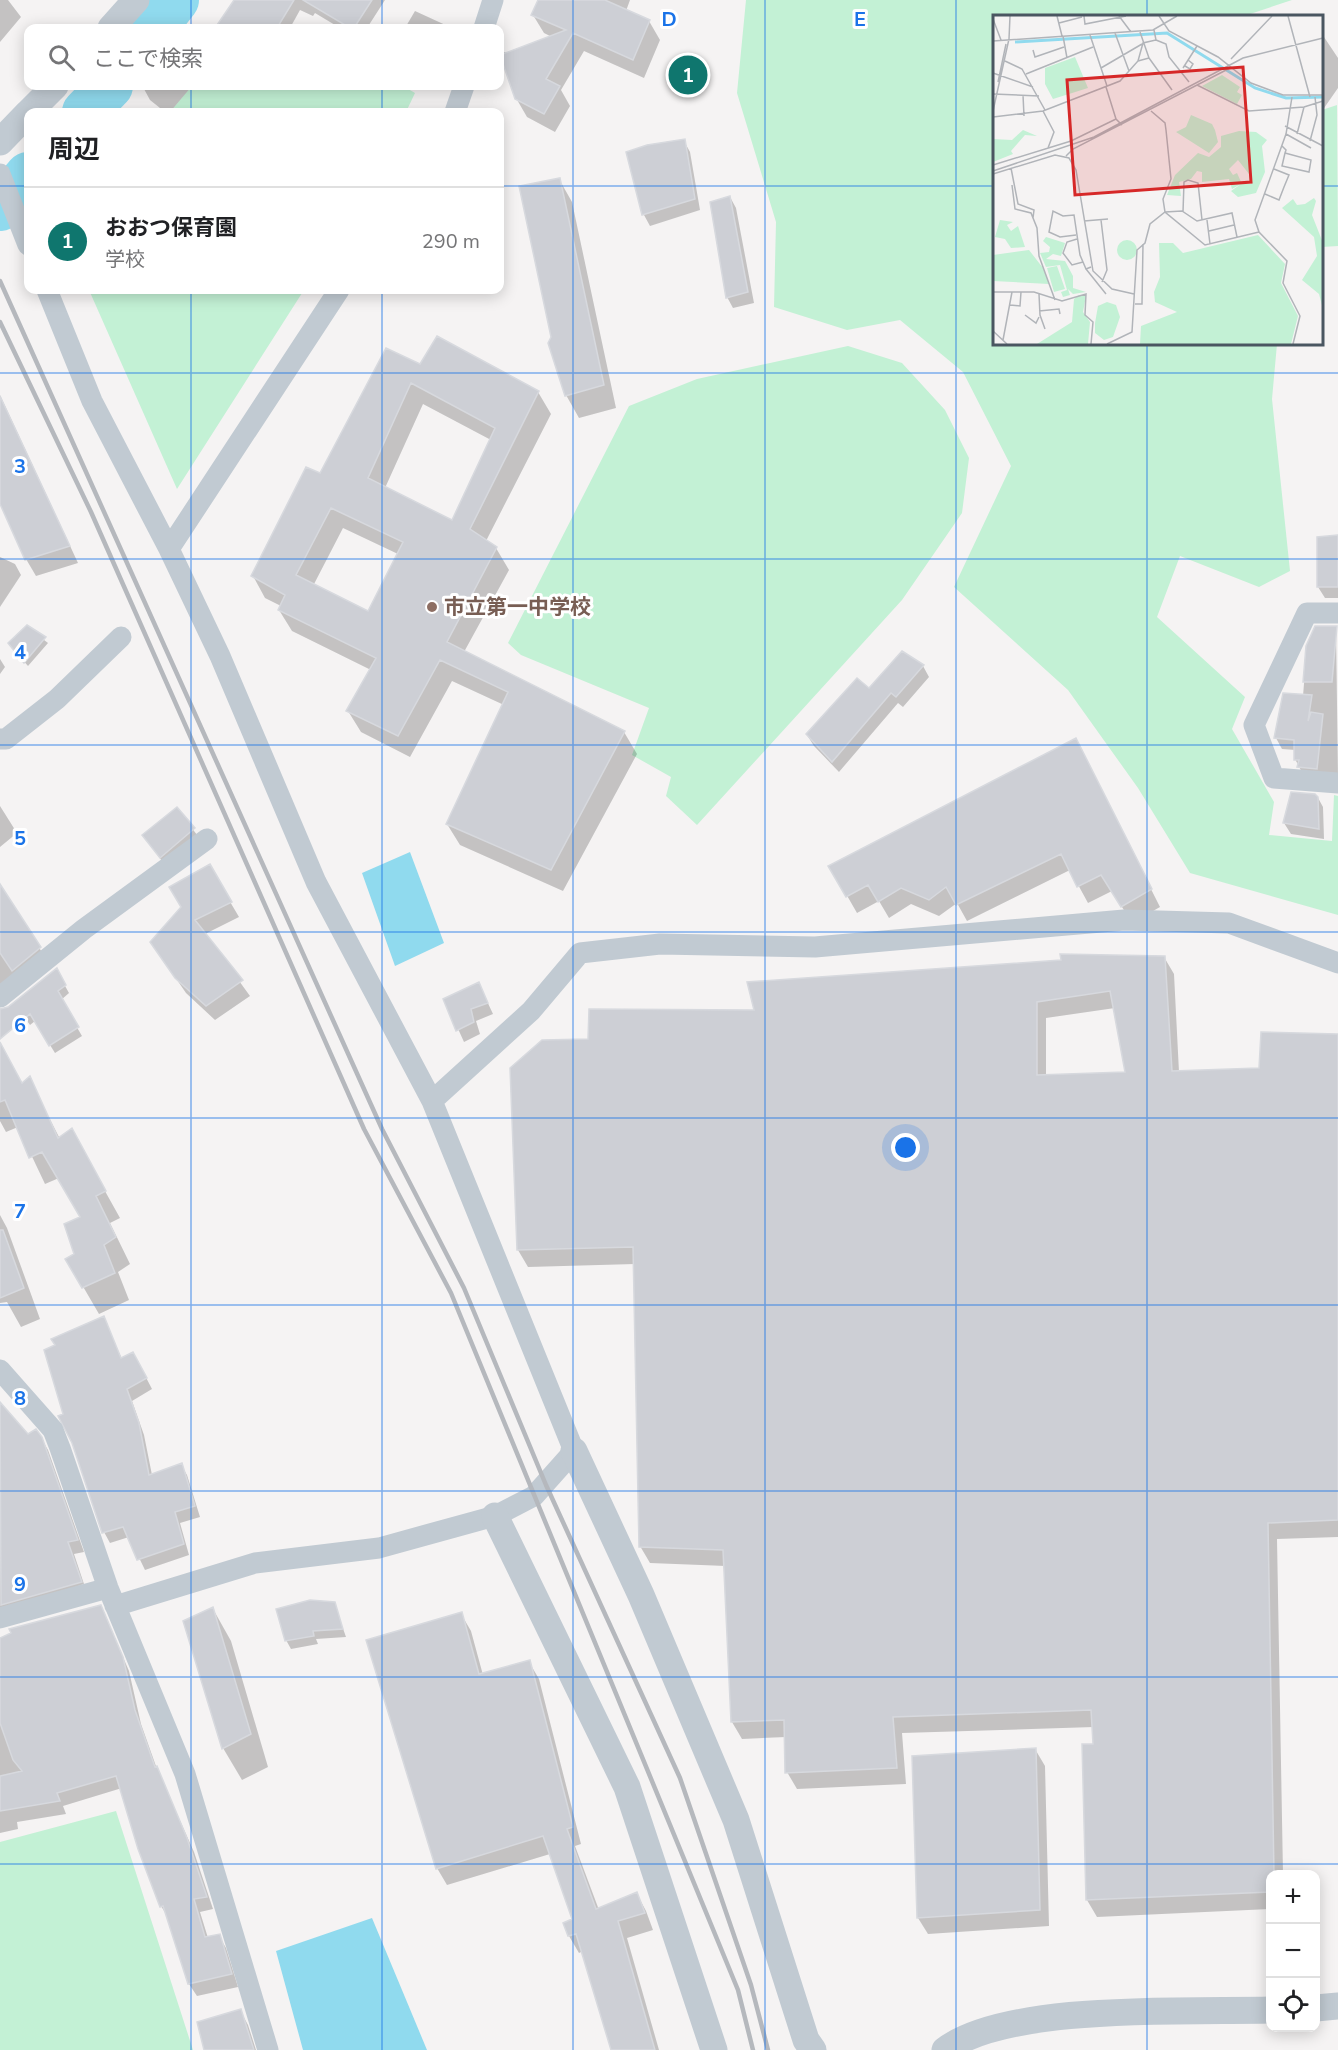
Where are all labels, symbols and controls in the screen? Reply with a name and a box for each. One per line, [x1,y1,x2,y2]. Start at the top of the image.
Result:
text: D [661,6,677,33]
text: E [854,6,866,33]
inset map [993,15,1323,345]
search box [24,24,504,90]
icon: search [45,41,78,74]
text: ここで検索 [93,44,203,74]
pin: 1 [668,52,708,98]
text: 周辺 [48,132,100,167]
text: おおつ保育園 [105,213,237,243]
text: 1 [62,228,74,255]
text: 290 m [422,228,480,255]
text: 学校 [105,246,145,273]
text: 3 [14,453,26,480]
place label: 市立第一中学校 [444,593,591,621]
marker: 市立第一中学校 [425,600,439,614]
text: 4 [14,639,26,666]
text: 5 [14,825,26,852]
text: 6 [14,1012,26,1039]
your location [891,1133,920,1162]
text: 7 [14,1198,26,1225]
text: 8 [14,1385,26,1412]
text: 9 [14,1571,26,1598]
map controls [1266,1870,1320,2032]
button: + [1266,1870,1320,1924]
button: − [1266,1924,1320,1978]
button: locate [1266,1978,1320,2032]

